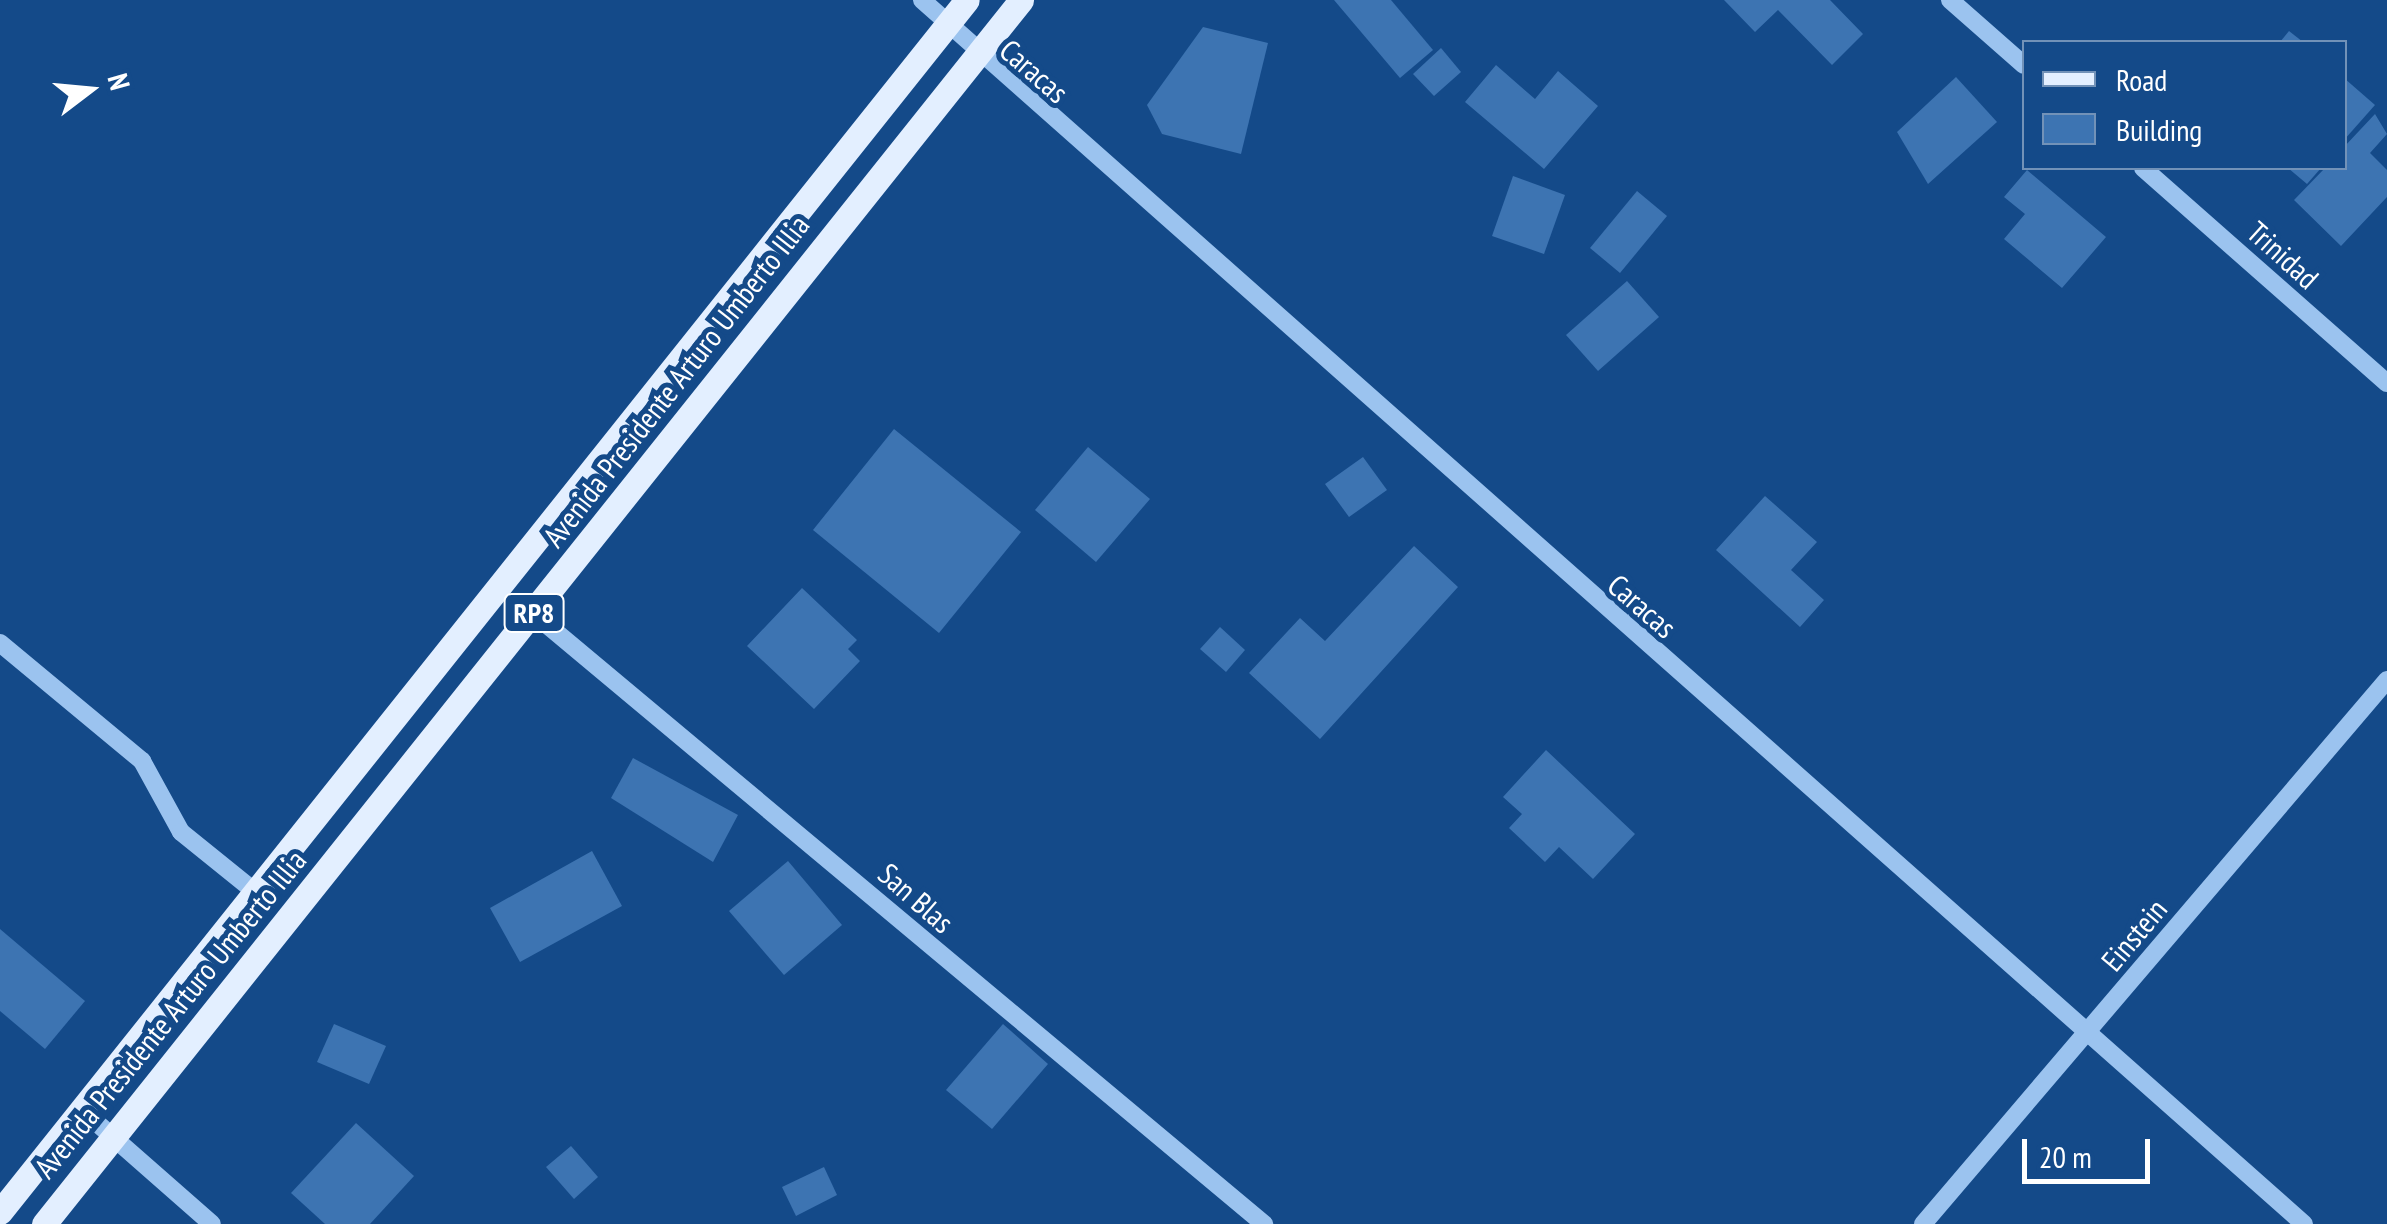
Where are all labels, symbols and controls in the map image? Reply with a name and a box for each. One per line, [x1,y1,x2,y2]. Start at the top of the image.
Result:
street label: Caracas [993,32,1075,110]
north arrow [40,40,140,140]
legend [2022,40,2347,170]
text: Road [2116,60,2167,99]
text: N [99,69,139,94]
text: Building [2116,110,2202,149]
street label: Avenida Presidente Arturo Umberto Illia [535,208,817,554]
street label: Trinidad [2240,214,2326,296]
street label: Caracas [1601,567,1683,645]
road number: RP8 [502,590,566,636]
street label: Avenida Presidente Arturo Umberto Illia [26,843,314,1185]
street label: San Blas [871,856,961,940]
street label: Einstein [2094,892,2174,978]
scale bar [2027,1119,2154,1181]
text: 20 m [2039,1137,2092,1176]

